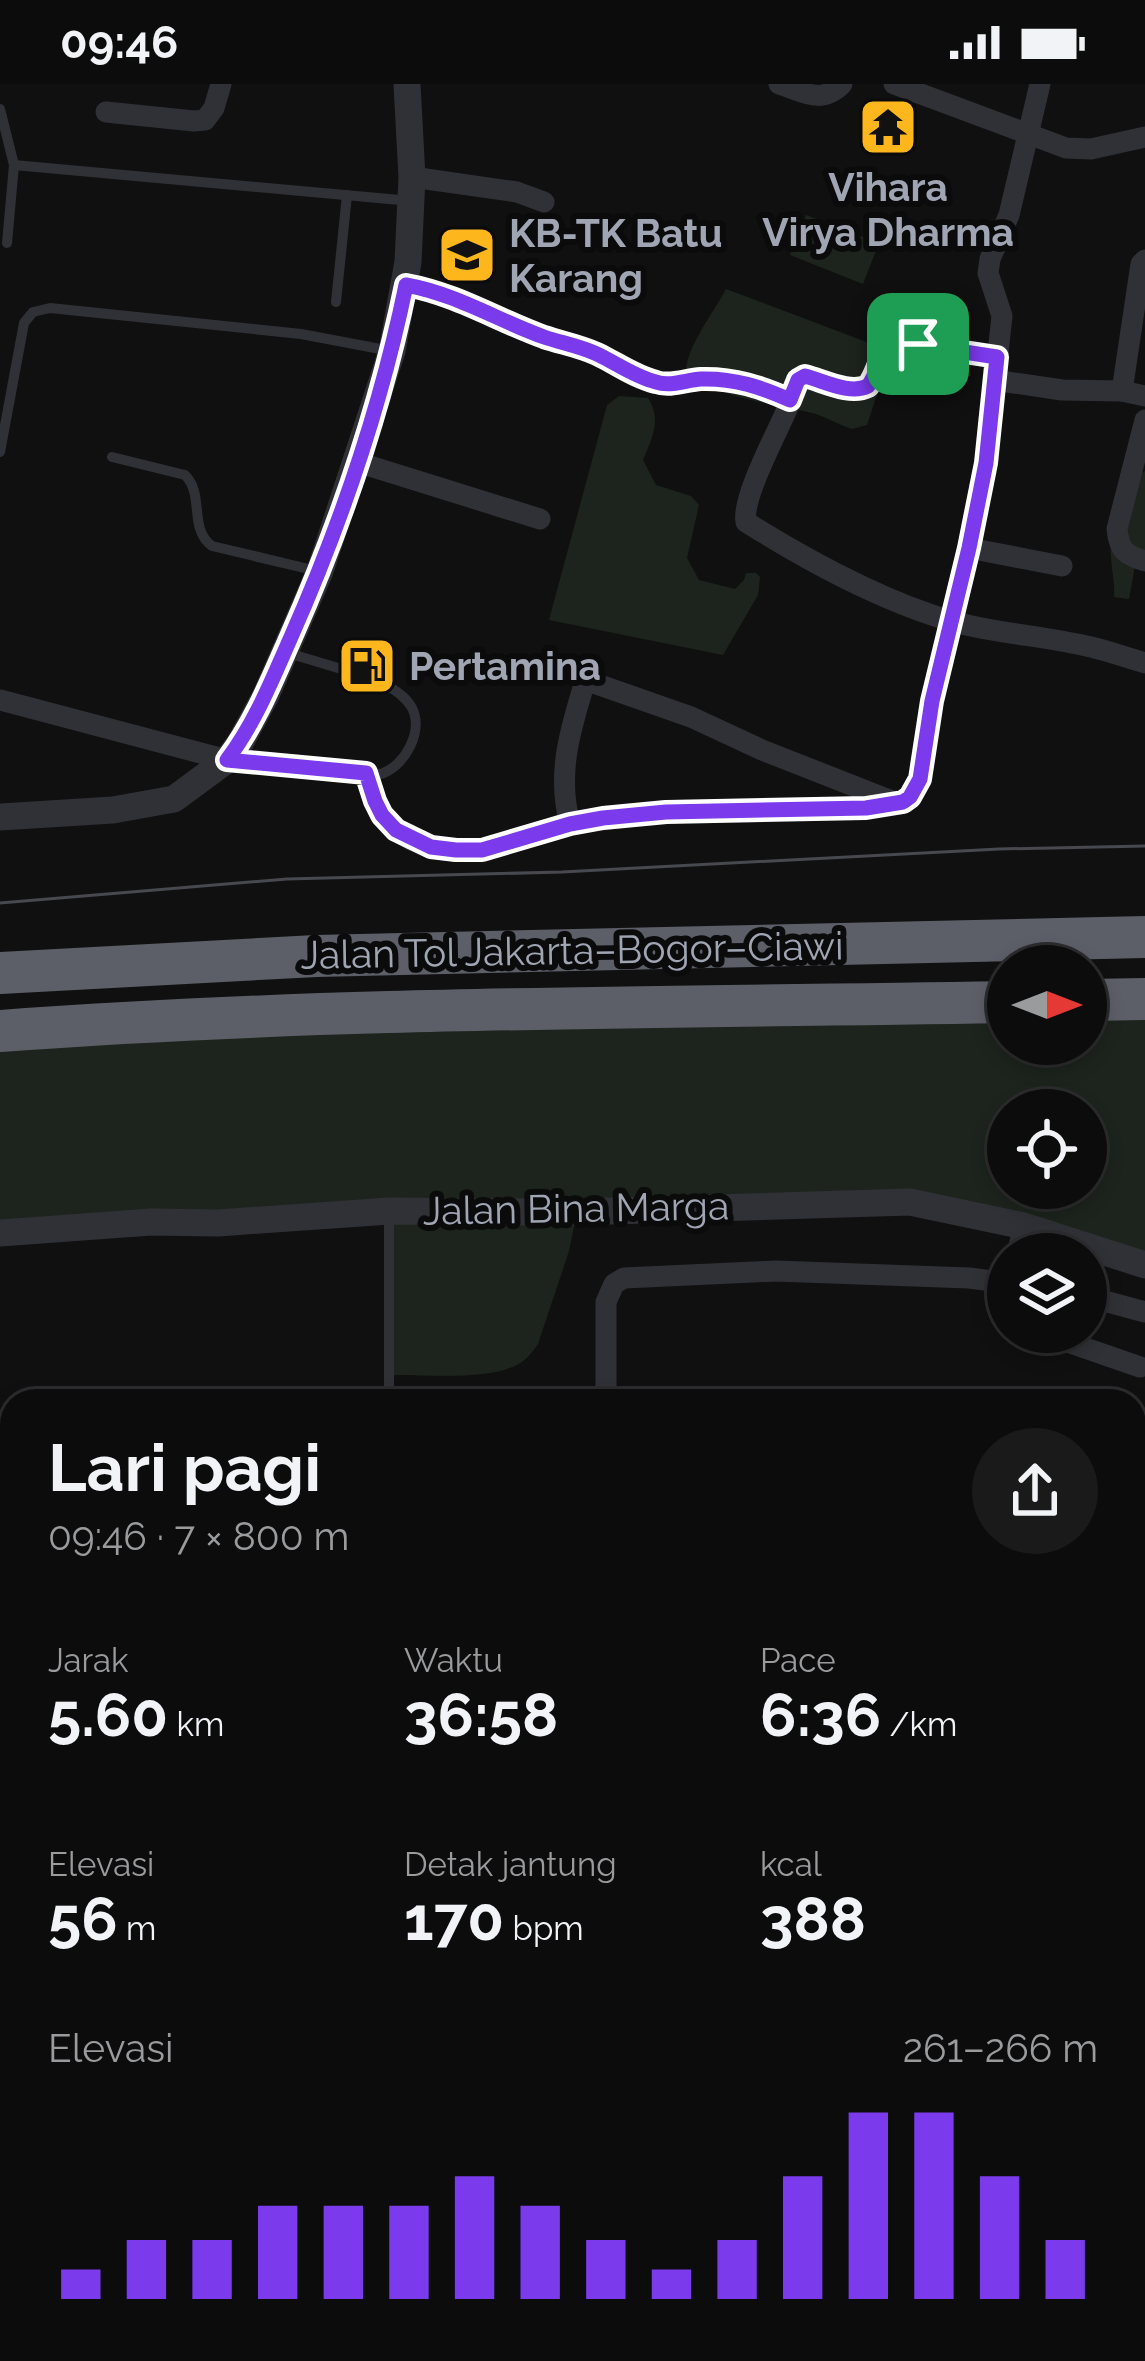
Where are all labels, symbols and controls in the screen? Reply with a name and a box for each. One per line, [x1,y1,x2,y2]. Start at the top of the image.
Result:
text: 09:46 [60,16,178,69]
temple icon: Vihara Virya Dharma [857,96,919,158]
place label: Vihara Virya Dharma [762,164,1014,255]
place label: KB-TK Batu Karang [509,210,723,301]
school or university icon: KB-TK Batu Karang [436,224,498,286]
pin [867,293,969,395]
icon: arrive [885,311,951,377]
fuel station icon: Pertamina [336,635,398,697]
place label: Pertamina [409,643,601,689]
street label: Jalan Tol Jakarta–Bogor–Ciawi [300,922,844,978]
north arrow [987,945,1107,1065]
map controls [987,945,1107,1353]
button: locate [987,1089,1107,1209]
street label: Jalan Bina Marga [422,1182,730,1234]
button: layers [987,1233,1107,1353]
button: share [972,1428,1098,1554]
text: Lari pagi [48,1429,321,1506]
text: 09:46 · 7 × 800 m [48,1513,349,1559]
text: Jarak [48,1641,129,1680]
text: Waktu [404,1641,503,1680]
text: Pace [760,1641,836,1680]
text: 5.60 [48,1680,168,1750]
text: 36:58 [404,1680,558,1750]
text: 6:36 [760,1680,881,1750]
text: km [168,1705,224,1744]
text: /km [881,1705,957,1744]
text: Elevasi [48,1845,154,1884]
text: Detak jantung [404,1845,617,1884]
text: kcal [760,1845,822,1884]
text: 56 [48,1884,118,1954]
text: 170 [404,1884,504,1954]
text: 388 [760,1884,866,1954]
text: m [118,1909,156,1948]
text: bpm [504,1909,584,1948]
text: Elevasi [48,2025,174,2071]
text: 261–266 m [903,2025,1098,2071]

